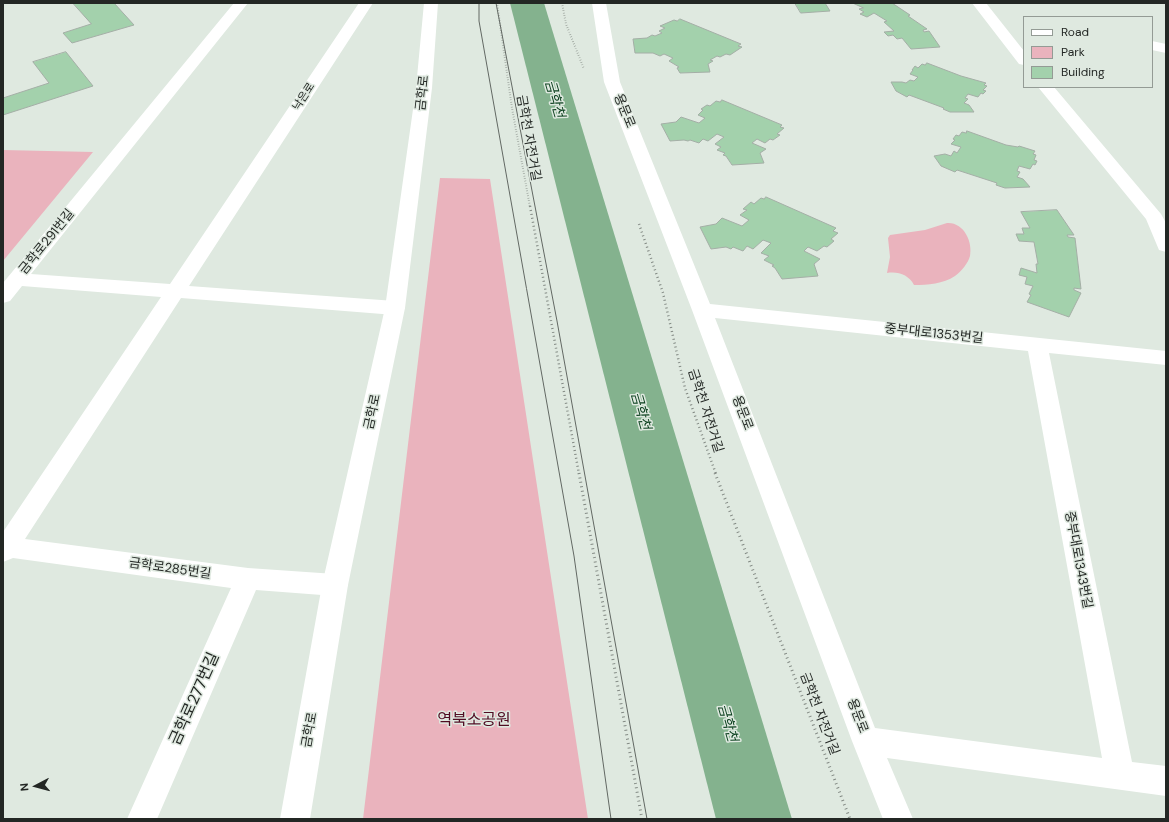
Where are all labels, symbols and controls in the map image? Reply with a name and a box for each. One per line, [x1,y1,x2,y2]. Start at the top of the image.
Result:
legend [1023,16,1153,88]
text: Road [1061,24,1089,40]
text: Park [1061,44,1085,60]
text: Building [1061,64,1105,80]
street label: 금학로 [413,74,433,112]
water label: 금학천 [541,78,567,120]
street label: 낙은로 [290,81,318,113]
street label: 용문로 [610,91,638,131]
street label: 금학천 자전거길 [513,94,543,182]
street label: 금학로291번길 [16,206,78,278]
street label: 중부대로1353번길 [884,321,984,347]
street label: 금학천 자전거길 [684,367,726,455]
water label: 금학천 [627,390,653,432]
street label: 금학로 [362,393,384,431]
street label: 용문로 [728,393,756,433]
street label: 중부대로1343번길 [1061,510,1095,610]
street label: 금학로285번길 [128,556,212,582]
street label: 금학로277번길 [166,650,224,748]
street label: 금학천 자전거길 [796,671,842,757]
street label: 용문로 [843,696,871,736]
water label: 금학천 [714,702,740,744]
street label: 금학로 [299,711,321,749]
park label: 역북소공원 [437,711,511,731]
north arrow [16,766,56,806]
text: N [17,783,31,792]

